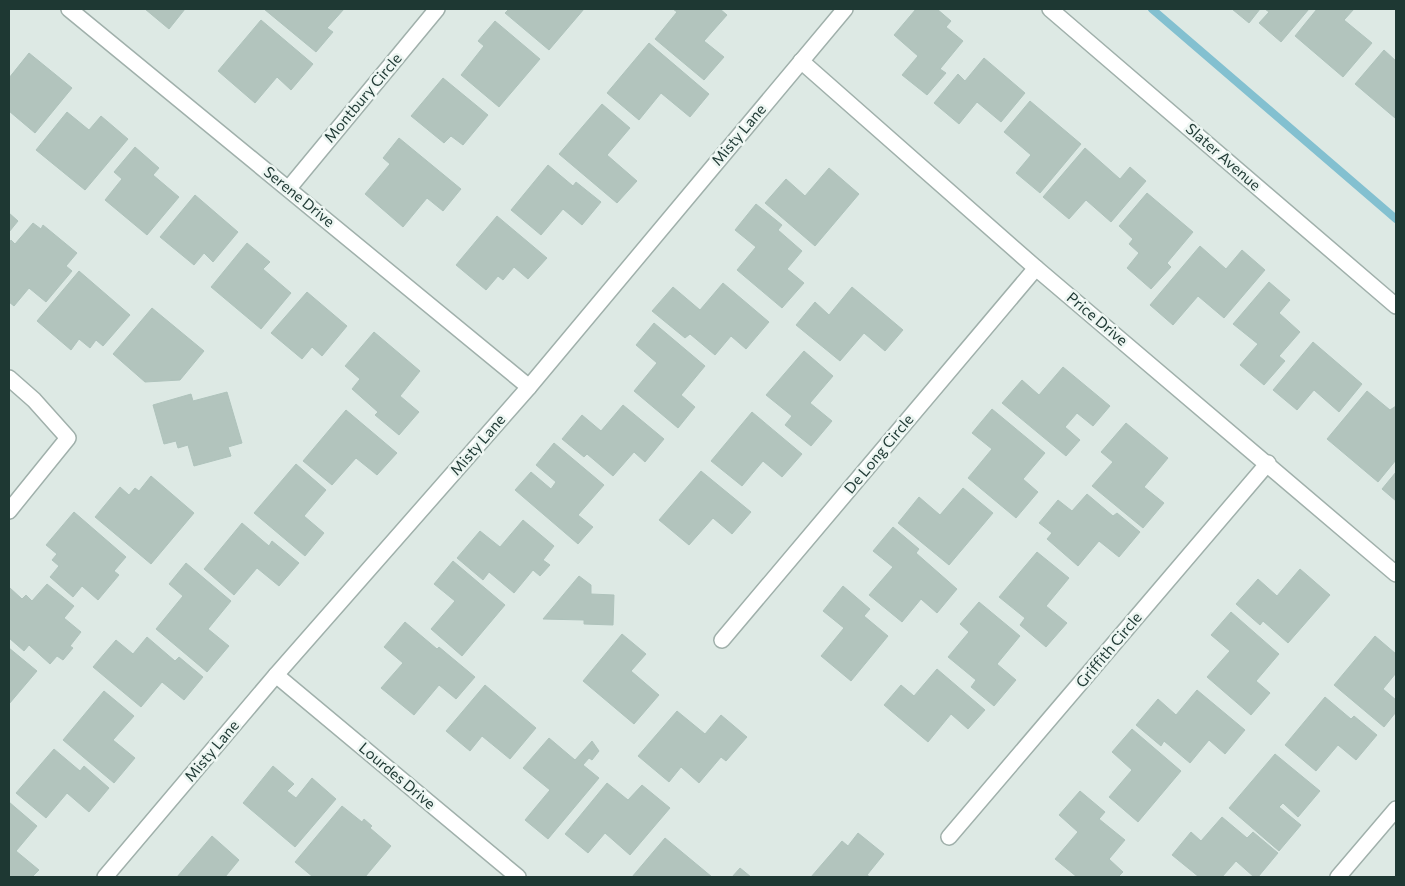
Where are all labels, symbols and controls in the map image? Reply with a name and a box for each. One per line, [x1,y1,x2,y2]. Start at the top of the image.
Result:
street label: Montbury Circle [320,49,405,146]
street label: Misty Lane [707,100,769,169]
street label: Slater Avenue [1183,119,1265,194]
street label: Serene Drive [261,162,339,230]
street label: Price Drive [1064,288,1132,349]
street label: Misty Lane [446,410,509,478]
street label: De Long Circle [840,410,917,497]
street label: Griffith Circle [1072,608,1145,691]
street label: Misty Lane [180,716,242,785]
street label: Lourdes Drive [356,738,440,812]

